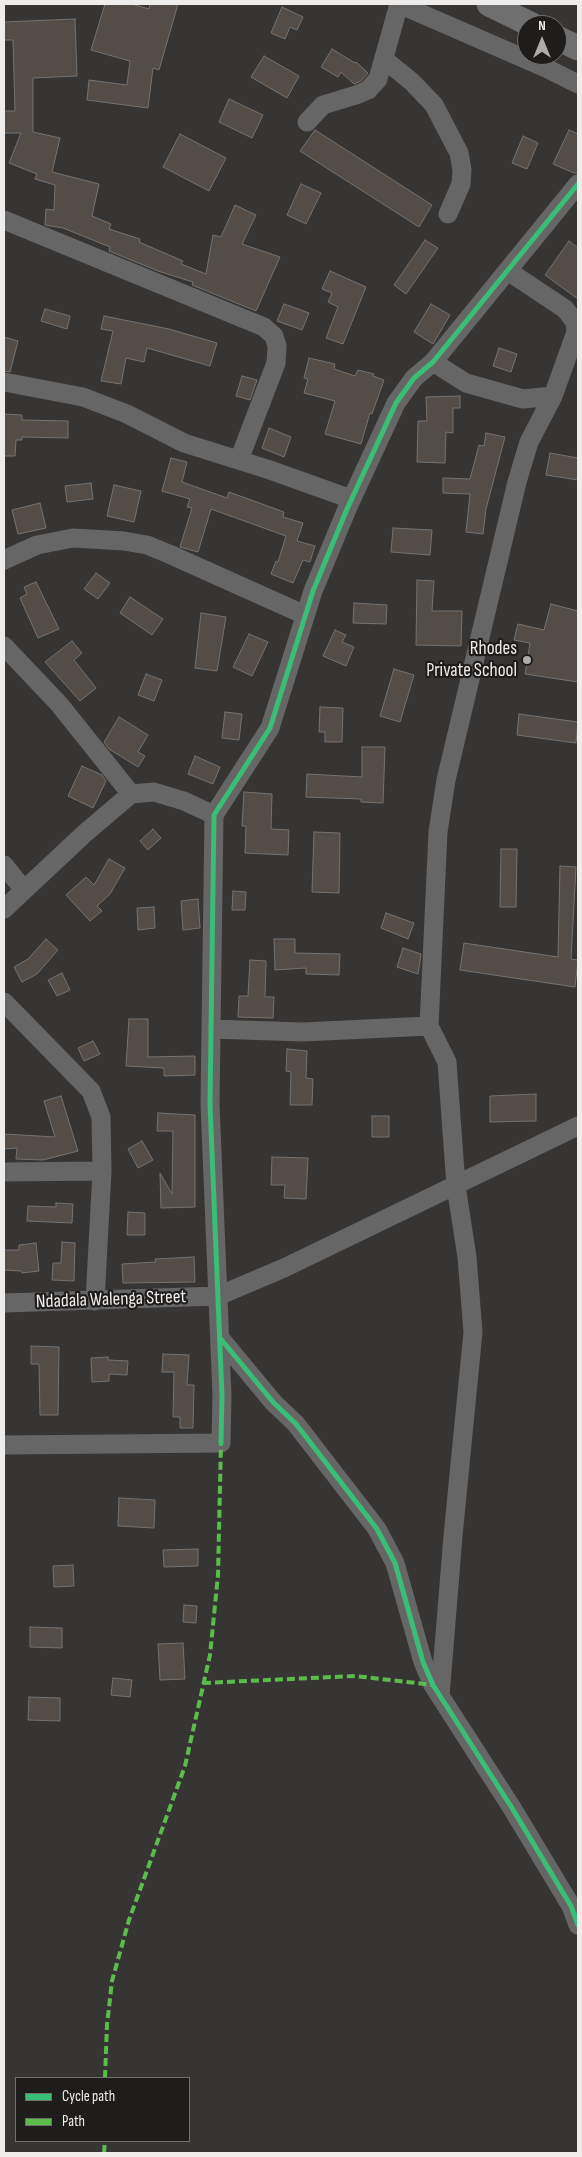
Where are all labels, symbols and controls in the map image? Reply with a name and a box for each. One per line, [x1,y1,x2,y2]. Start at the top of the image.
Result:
north arrow [517,15,567,65]
text: N [538,17,546,34]
place label: Rhodes Private School [426,638,517,682]
marker: Rhodes Private School [521,654,533,666]
street label: Ndadala Walenga Street [36,1286,186,1314]
legend [15,2077,190,2142]
text: Cycle path [62,2087,115,2106]
text: Path [62,2112,85,2131]

